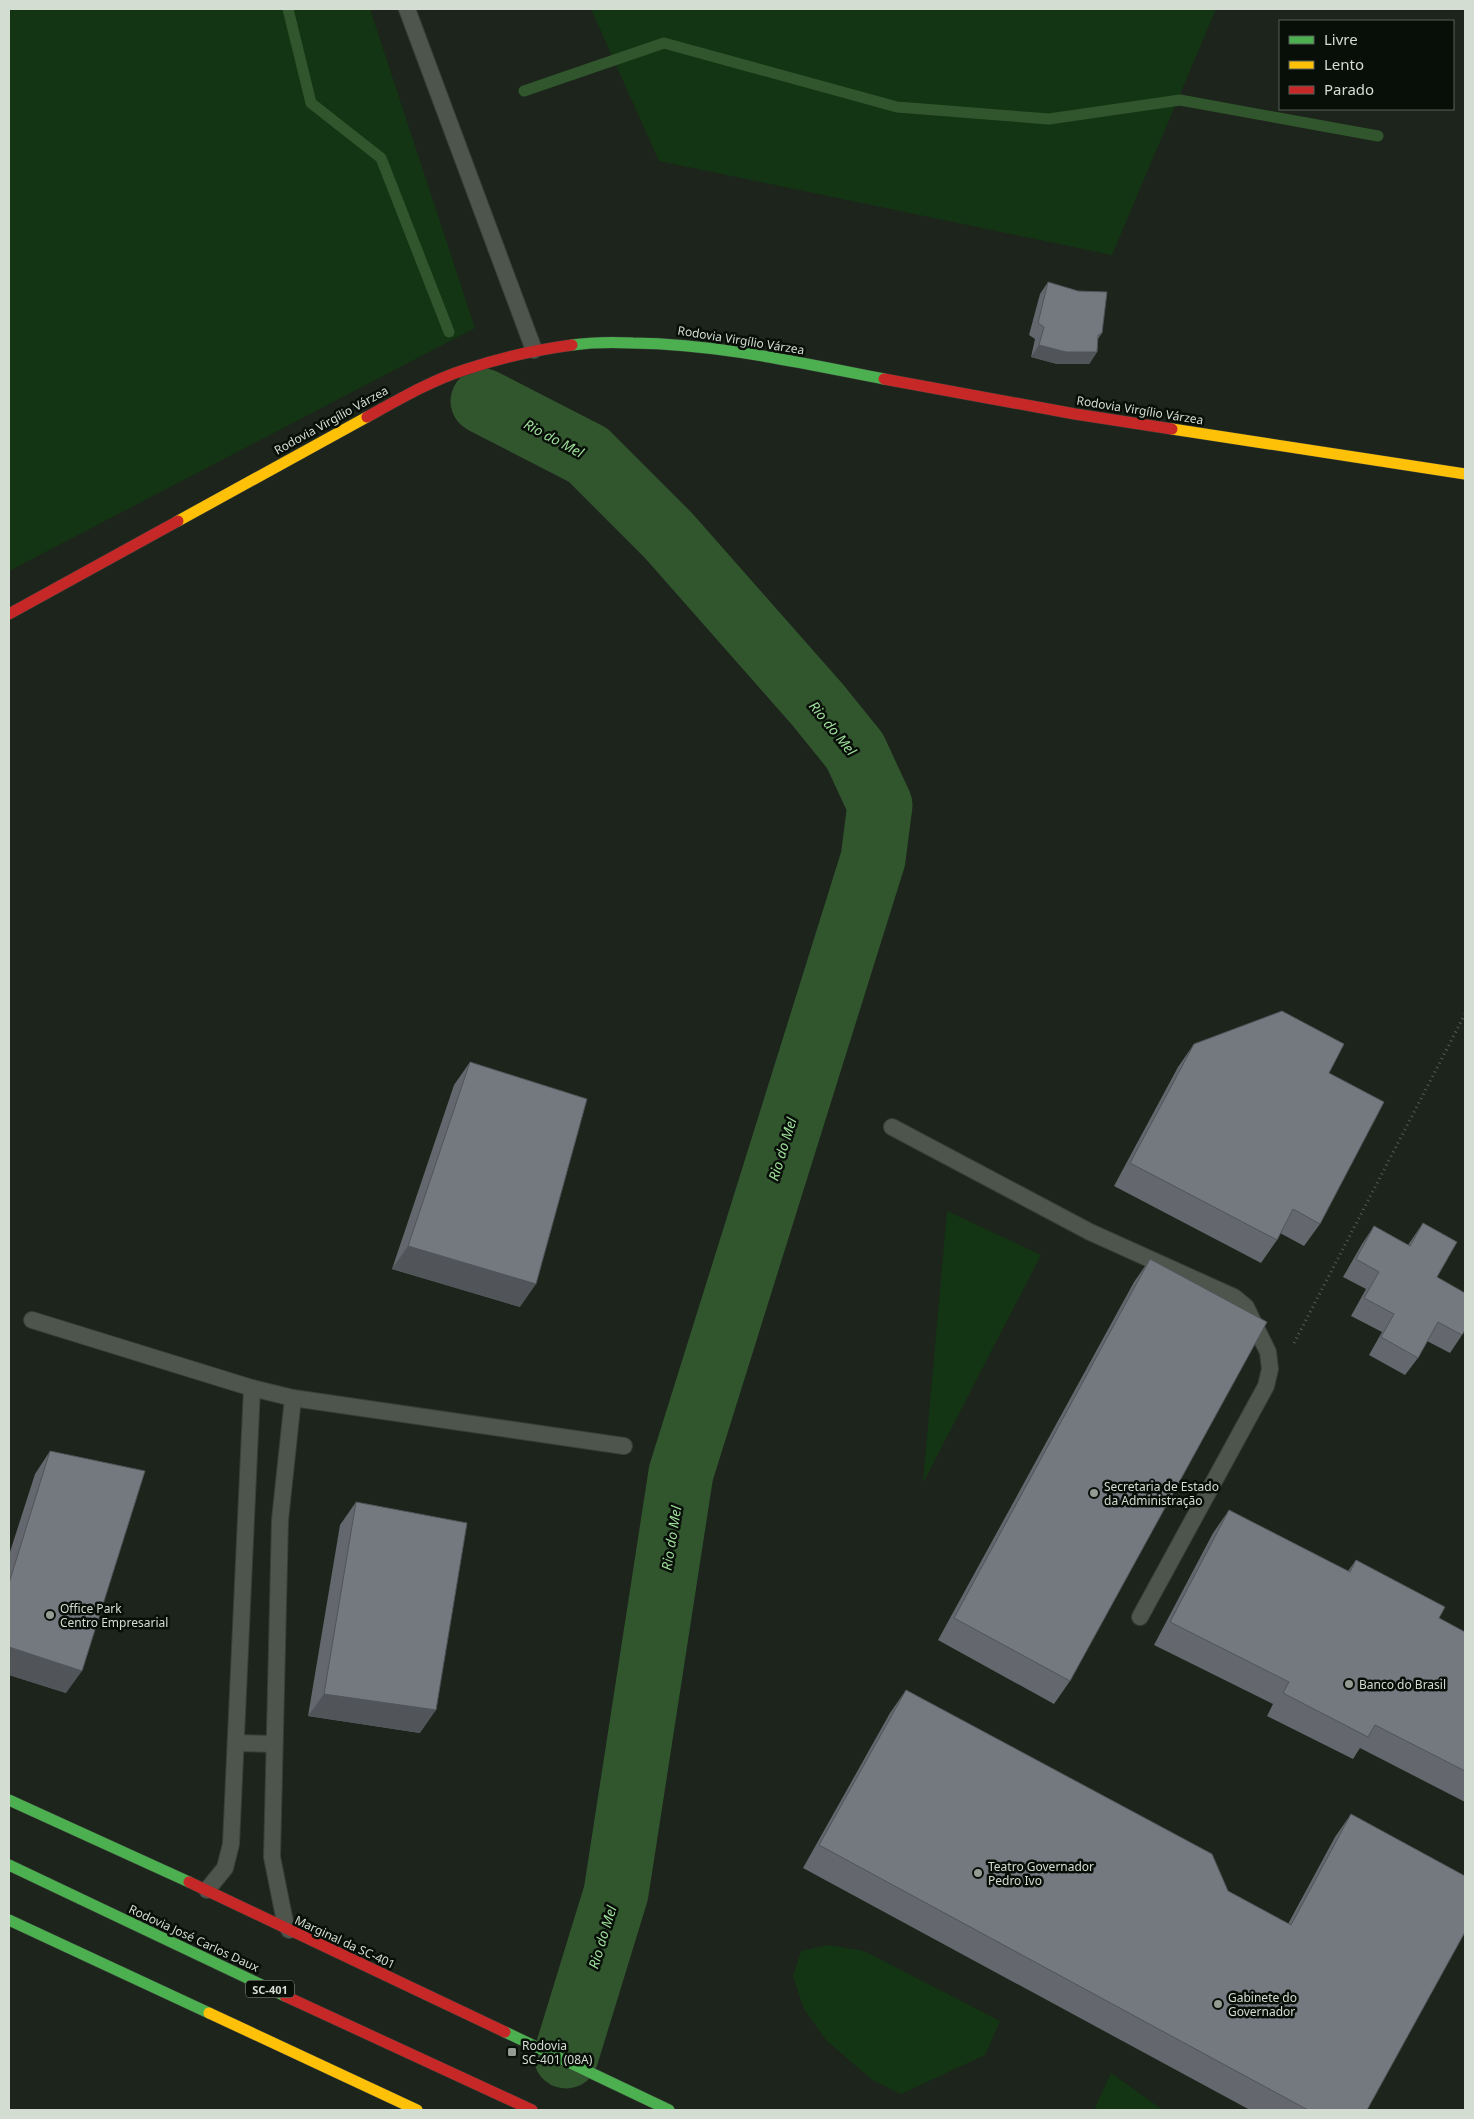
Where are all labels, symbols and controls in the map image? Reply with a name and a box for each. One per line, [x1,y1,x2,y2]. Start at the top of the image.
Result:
legend [1279,20,1454,110]
text: Livre [1324,29,1358,49]
text: Lento [1324,54,1364,74]
text: Parado [1324,79,1374,99]
street label: Rodovia Virgílio Várzea [676,322,806,358]
street label: Rodovia Virgílio Várzea [271,382,391,458]
street label: Rodovia Virgílio Várzea [1075,392,1205,428]
water label: Rio do Mel [521,414,588,462]
water label: Rio do Mel [805,697,861,760]
water label: Rio do Mel [763,1115,801,1183]
place label: Secretaria de Estado da Administração [1104,1478,1219,1509]
marker: Secretaria de Estado da Administração [1088,1487,1100,1499]
water label: Rio do Mel [657,1504,686,1572]
place label: Office Park Centro Empresarial [60,1600,168,1631]
marker: Office Park Centro Empresarial [44,1609,56,1621]
place label: Banco do Brasil [1359,1676,1446,1693]
marker: Banco do Brasil [1343,1678,1355,1690]
place label: Teatro Governador Pedro Ivo [988,1858,1094,1889]
marker: Teatro Governador Pedro Ivo [972,1867,984,1879]
street label: Rodovia José Carlos Daux [126,1900,263,1976]
water label: Rio do Mel [583,1903,621,1971]
street label: Marginal da SC-401 [292,1911,398,1973]
road number: SC-401 [246,1980,294,1998]
place label: Gabinete do Governador [1228,1989,1297,2020]
marker: Gabinete do Governador [1212,1998,1224,2010]
place label: Rodovia SC-401 (08A) [522,2037,593,2068]
marker: Rodovia SC-401 (08A) [506,2046,518,2058]

